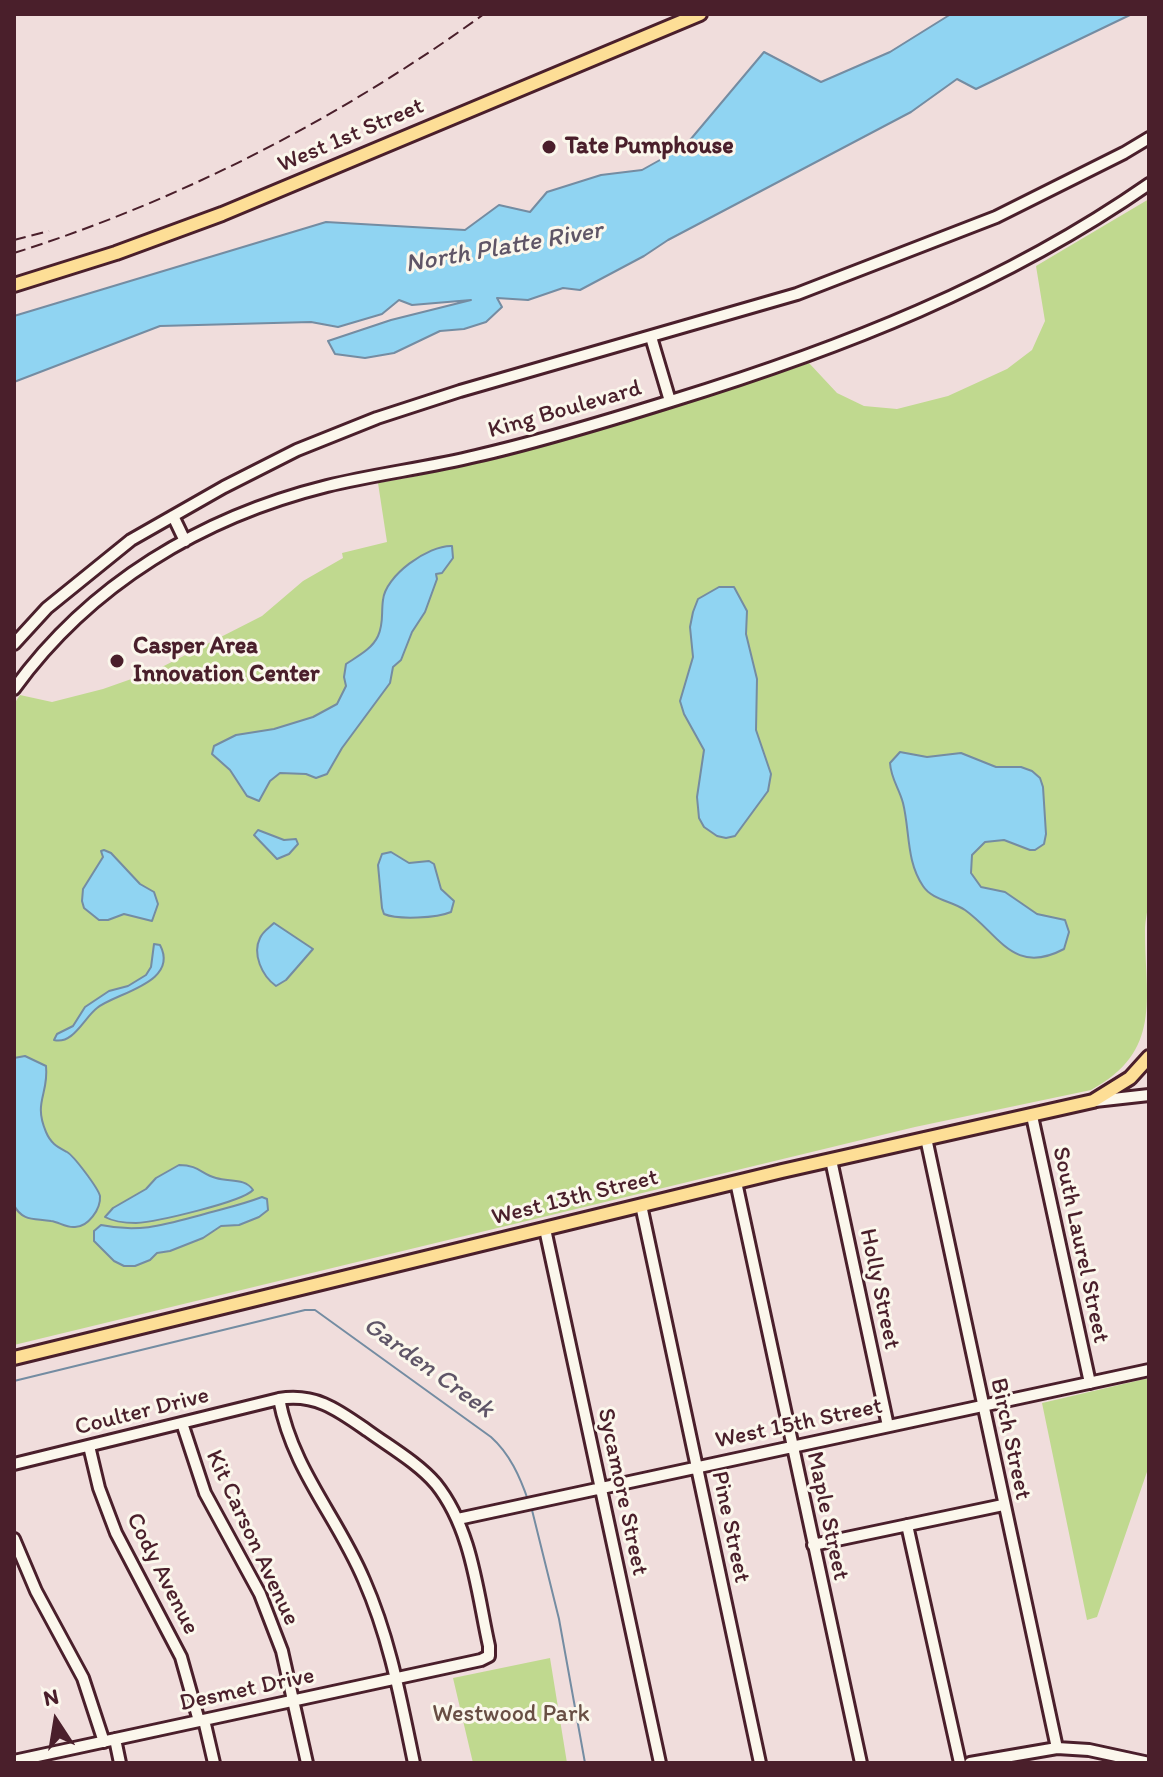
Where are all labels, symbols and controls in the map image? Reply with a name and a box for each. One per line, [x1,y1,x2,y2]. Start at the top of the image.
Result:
street label: West 1st Street [274,92,428,180]
place label: Tate Pumphouse [565,133,734,161]
marker: Tate Pumphouse [540,138,558,156]
water label: North Platte River [403,215,605,281]
street label: King Boulevard [485,374,645,446]
place label: Casper Area Innovation Center [133,633,319,689]
marker: Casper Area Innovation Center [108,652,126,670]
street label: South Laurel Street [1045,1144,1115,1346]
street label: West 13th Street [489,1163,661,1233]
street label: Holly Street [852,1226,906,1352]
water label: Garden Creek [357,1310,499,1426]
street label: Birch Street [983,1376,1037,1502]
street label: Coulter Drive [72,1381,212,1443]
street label: West 15th Street [713,1392,885,1456]
street label: Sycamore Street [590,1406,654,1578]
street label: Kit Carson Avenue [199,1446,305,1630]
street label: Maple Street [799,1449,855,1583]
street label: Pine Street [704,1468,756,1586]
street label: Cody Avenue [119,1508,205,1640]
street label: Desmet Drive [177,1662,317,1718]
north arrow [16,1681,96,1761]
text: N [41,1682,61,1712]
park label: Westwood Park [432,1701,590,1729]

